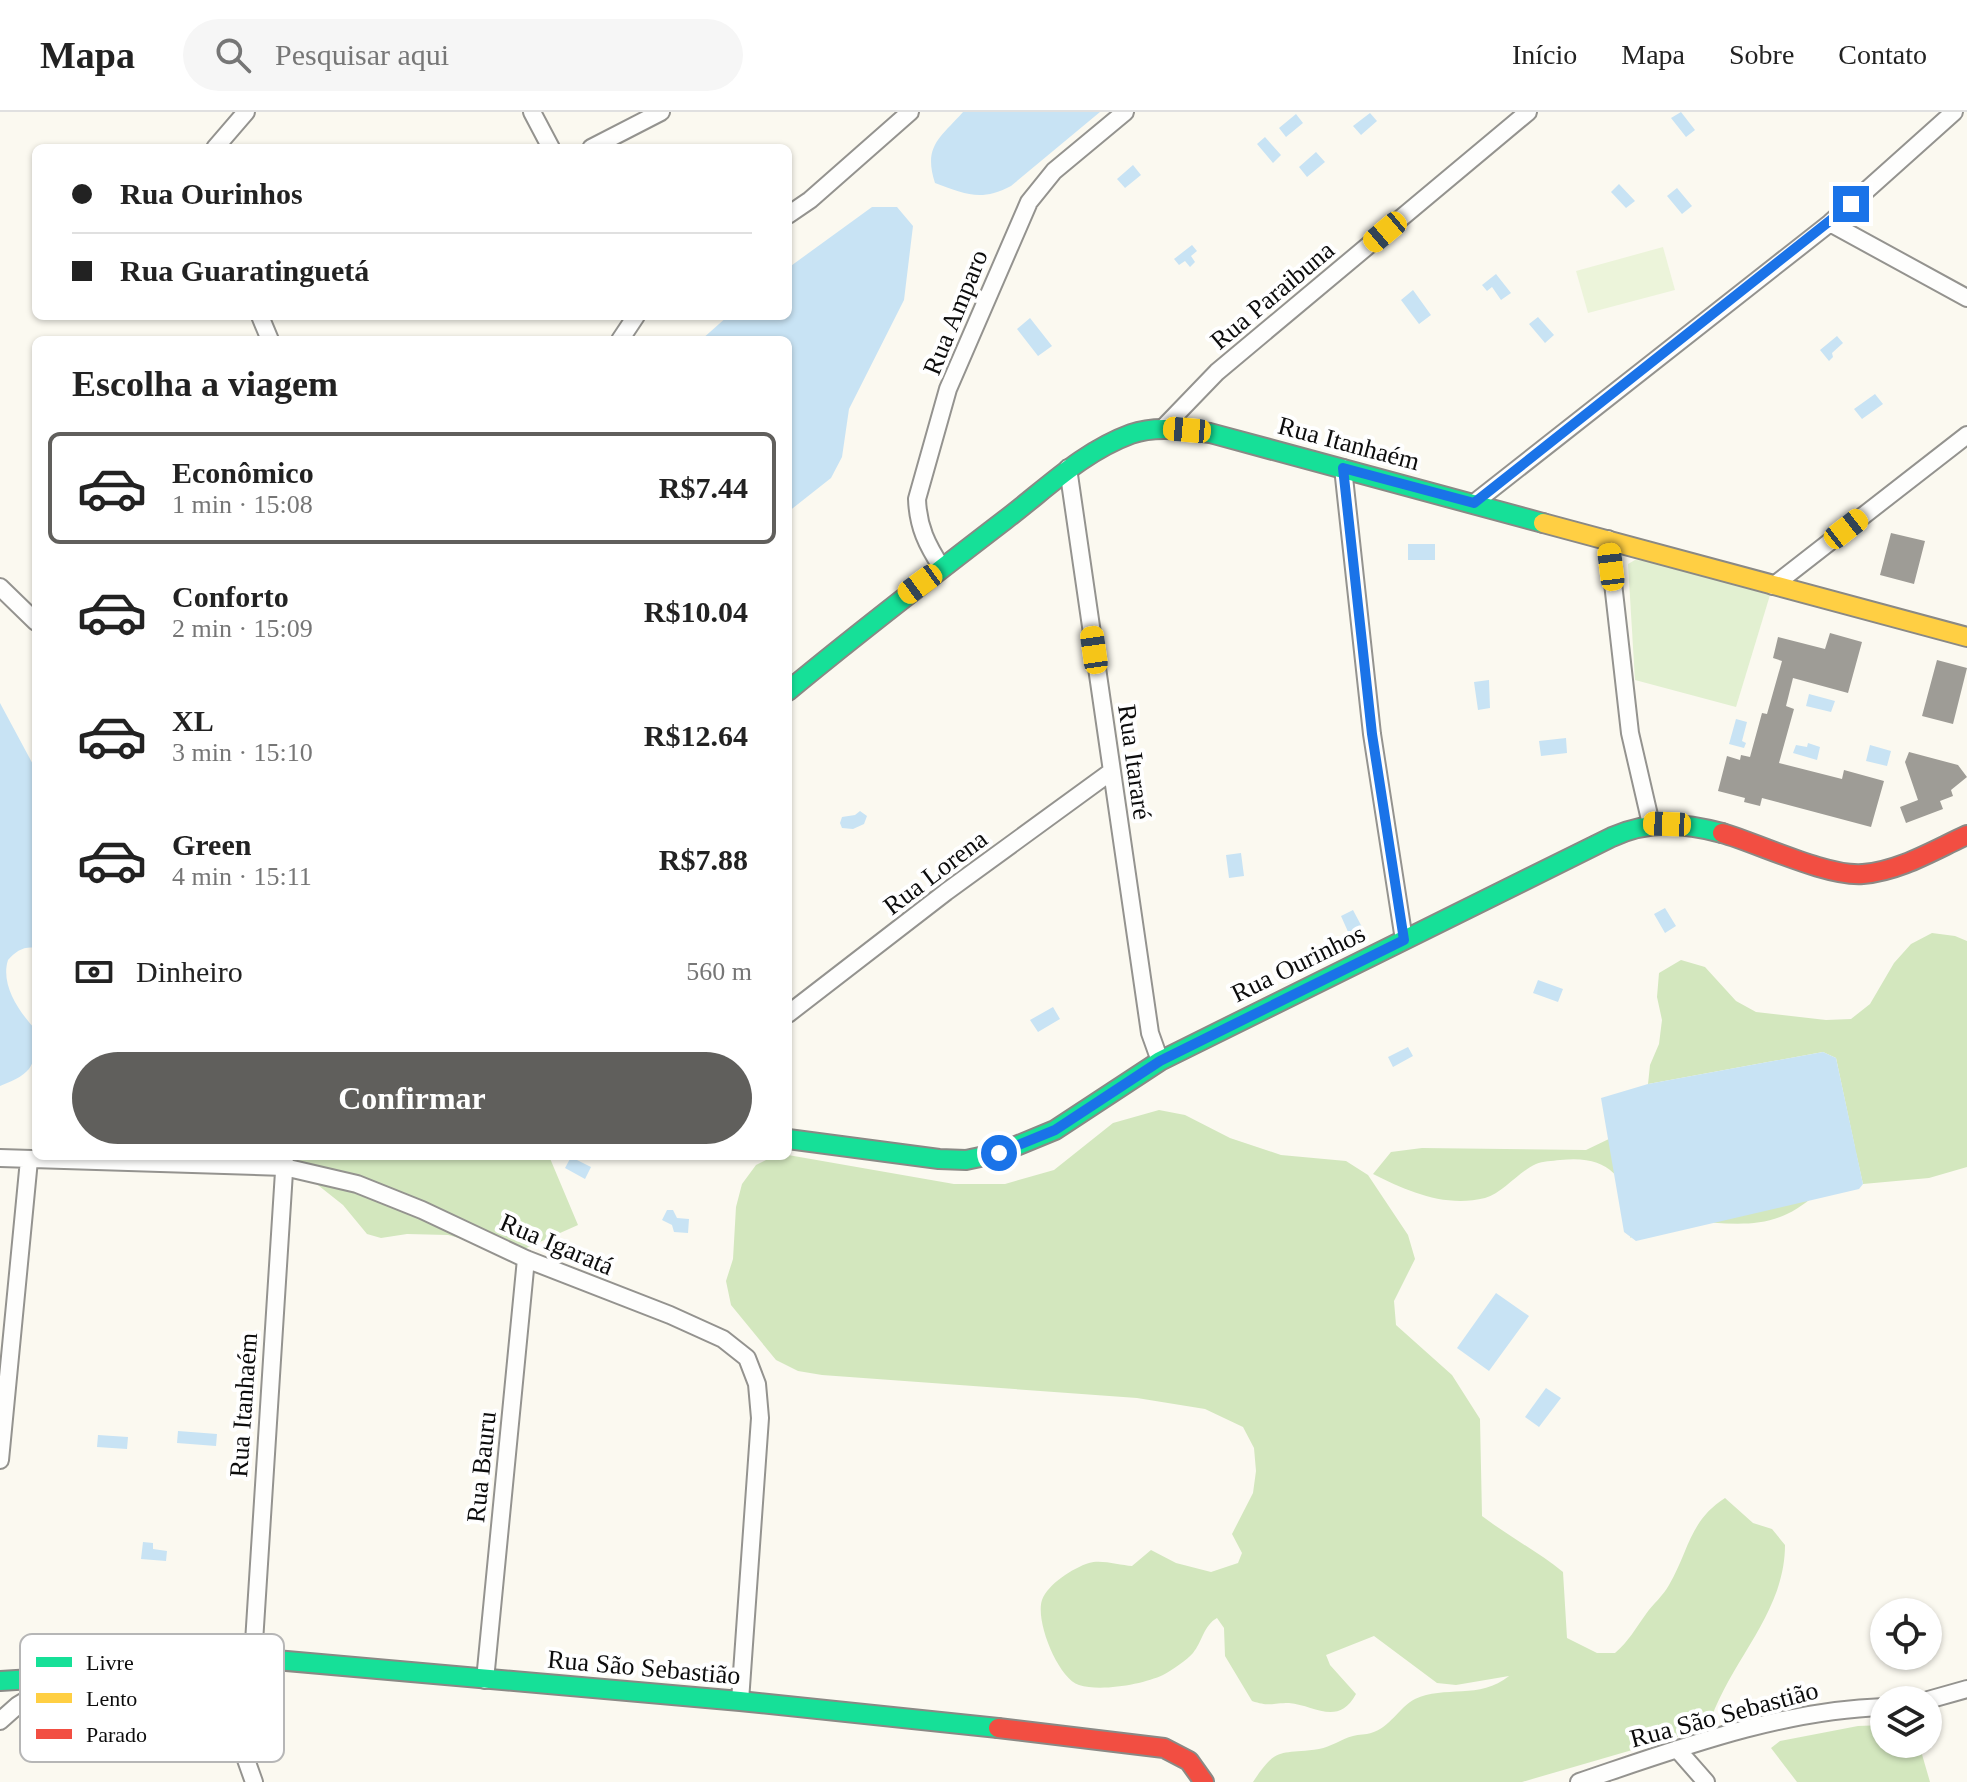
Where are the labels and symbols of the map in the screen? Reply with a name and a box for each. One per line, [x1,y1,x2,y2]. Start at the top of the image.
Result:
route end [1833,186,1869,222]
car [1359,207,1411,257]
street label: Rua Paraibuna [1205,235,1340,355]
street label: Rua Amparo [917,245,994,379]
street label: Rua Itanhaém [1275,411,1423,476]
car [1162,416,1212,444]
car [1820,505,1872,553]
car [1596,542,1626,592]
car [894,560,946,608]
car [1079,625,1109,675]
street label: Rua Itararé [1112,703,1157,822]
car [1643,811,1691,837]
street label: Rua Lorena [878,824,993,921]
street label: Rua Ourinhos [1227,919,1370,1008]
route start [981,1135,1017,1171]
street label: Rua Igaratá [496,1208,618,1282]
street label: Rua Itanhaém [224,1332,263,1478]
street label: Rua Bauru [461,1410,502,1524]
legend [20,1634,284,1762]
street label: Rua São Sebastião [546,1645,742,1690]
text: Livre [86,1650,134,1675]
street label: Rua São Sebastião [1627,1675,1821,1754]
text: Lento [86,1686,137,1711]
text: Parado [86,1722,147,1747]

